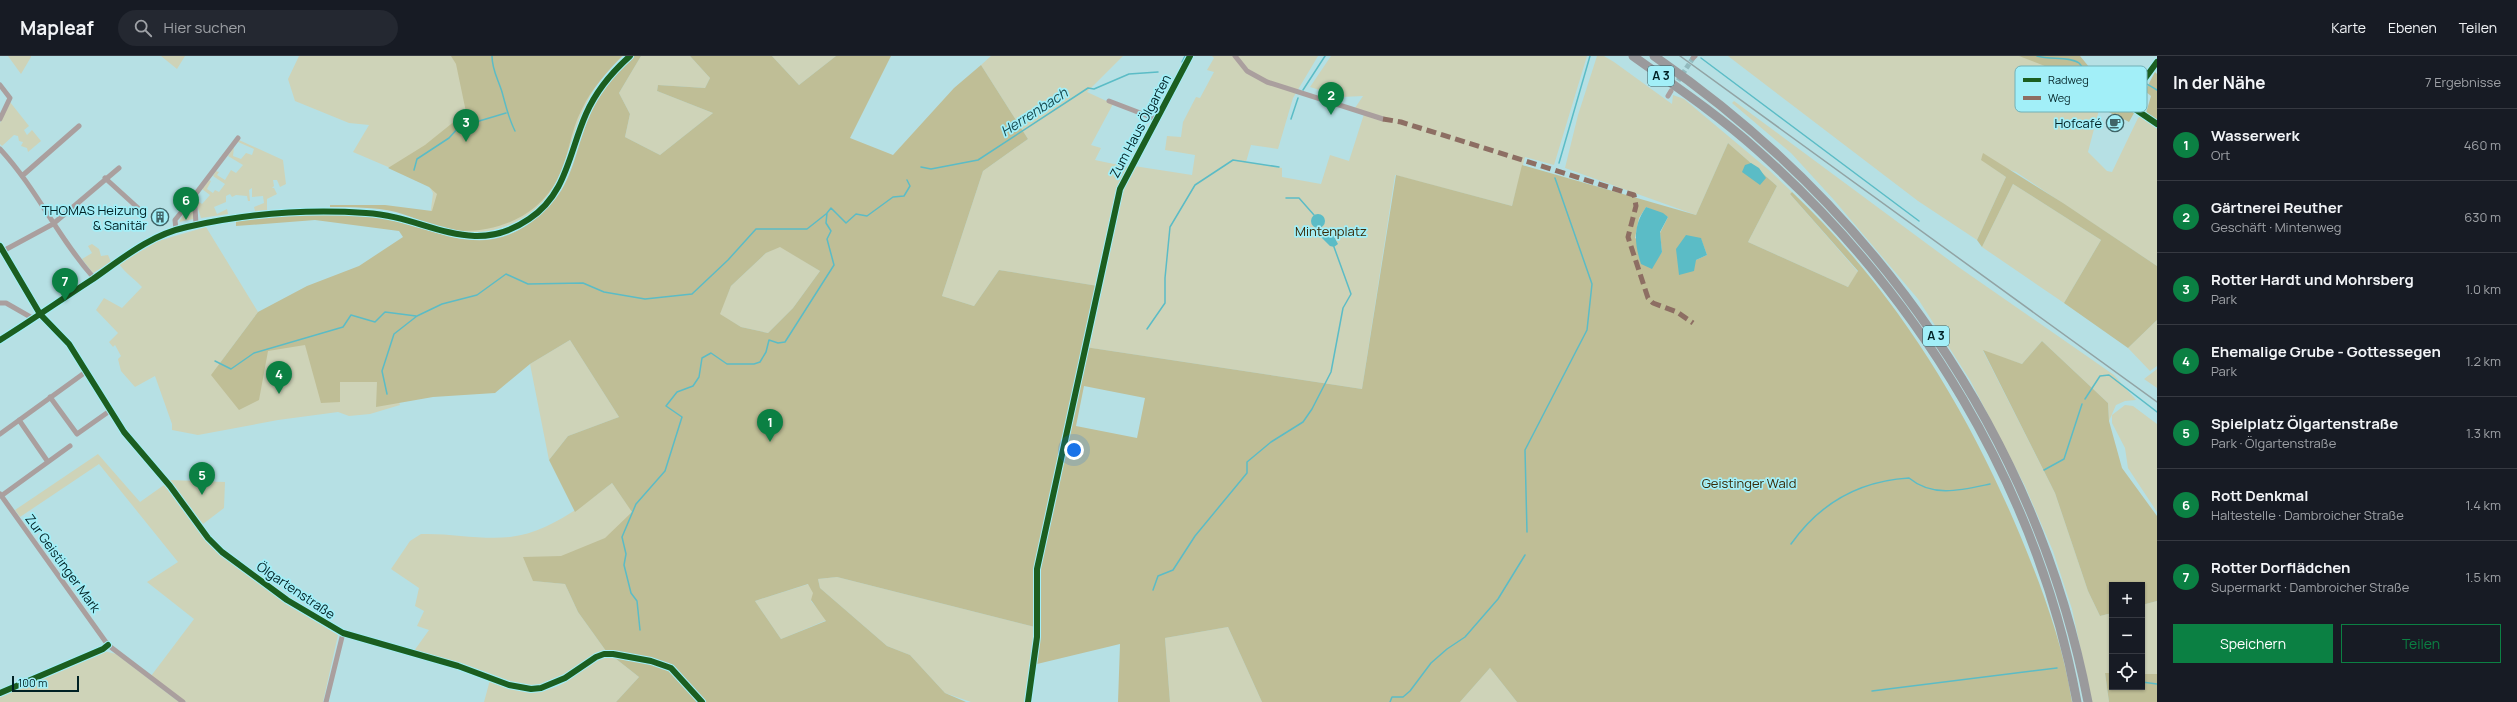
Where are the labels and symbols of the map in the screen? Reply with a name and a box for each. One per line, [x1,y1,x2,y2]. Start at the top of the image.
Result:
road number: A 3 [1648,66,1674,86]
legend [2015,66,2147,112]
street label: Zum Haus Ölgarten [1105,71,1175,181]
text: Radweg [2048,72,2089,87]
pin: 2 [1318,82,1344,115]
water label: Herrenbach [997,83,1071,140]
text: Weg [2048,90,2071,105]
pin: 3 [453,109,479,142]
cafe icon: Hofcafé [2105,113,2125,133]
place label: Hofcafé [2054,114,2102,132]
pin: 6 [173,187,199,220]
place label: THOMAS Heizung & Sanitär [42,201,147,234]
building icon: THOMAS Heizung & Sanitär [150,207,170,227]
park label: Mintenplatz [1295,222,1367,240]
pin: 7 [52,268,78,301]
road number: A 3 [1923,326,1949,346]
pin: 4 [266,361,292,394]
pin: 1 [757,409,783,442]
your location [1064,440,1084,460]
pin: 5 [189,462,215,495]
park label: Geistinger Wald [1702,474,1796,492]
street label: Zur Geistinger Mark [21,510,105,616]
street label: Ölgartenstraße [253,557,339,623]
scale bar [12,674,79,693]

